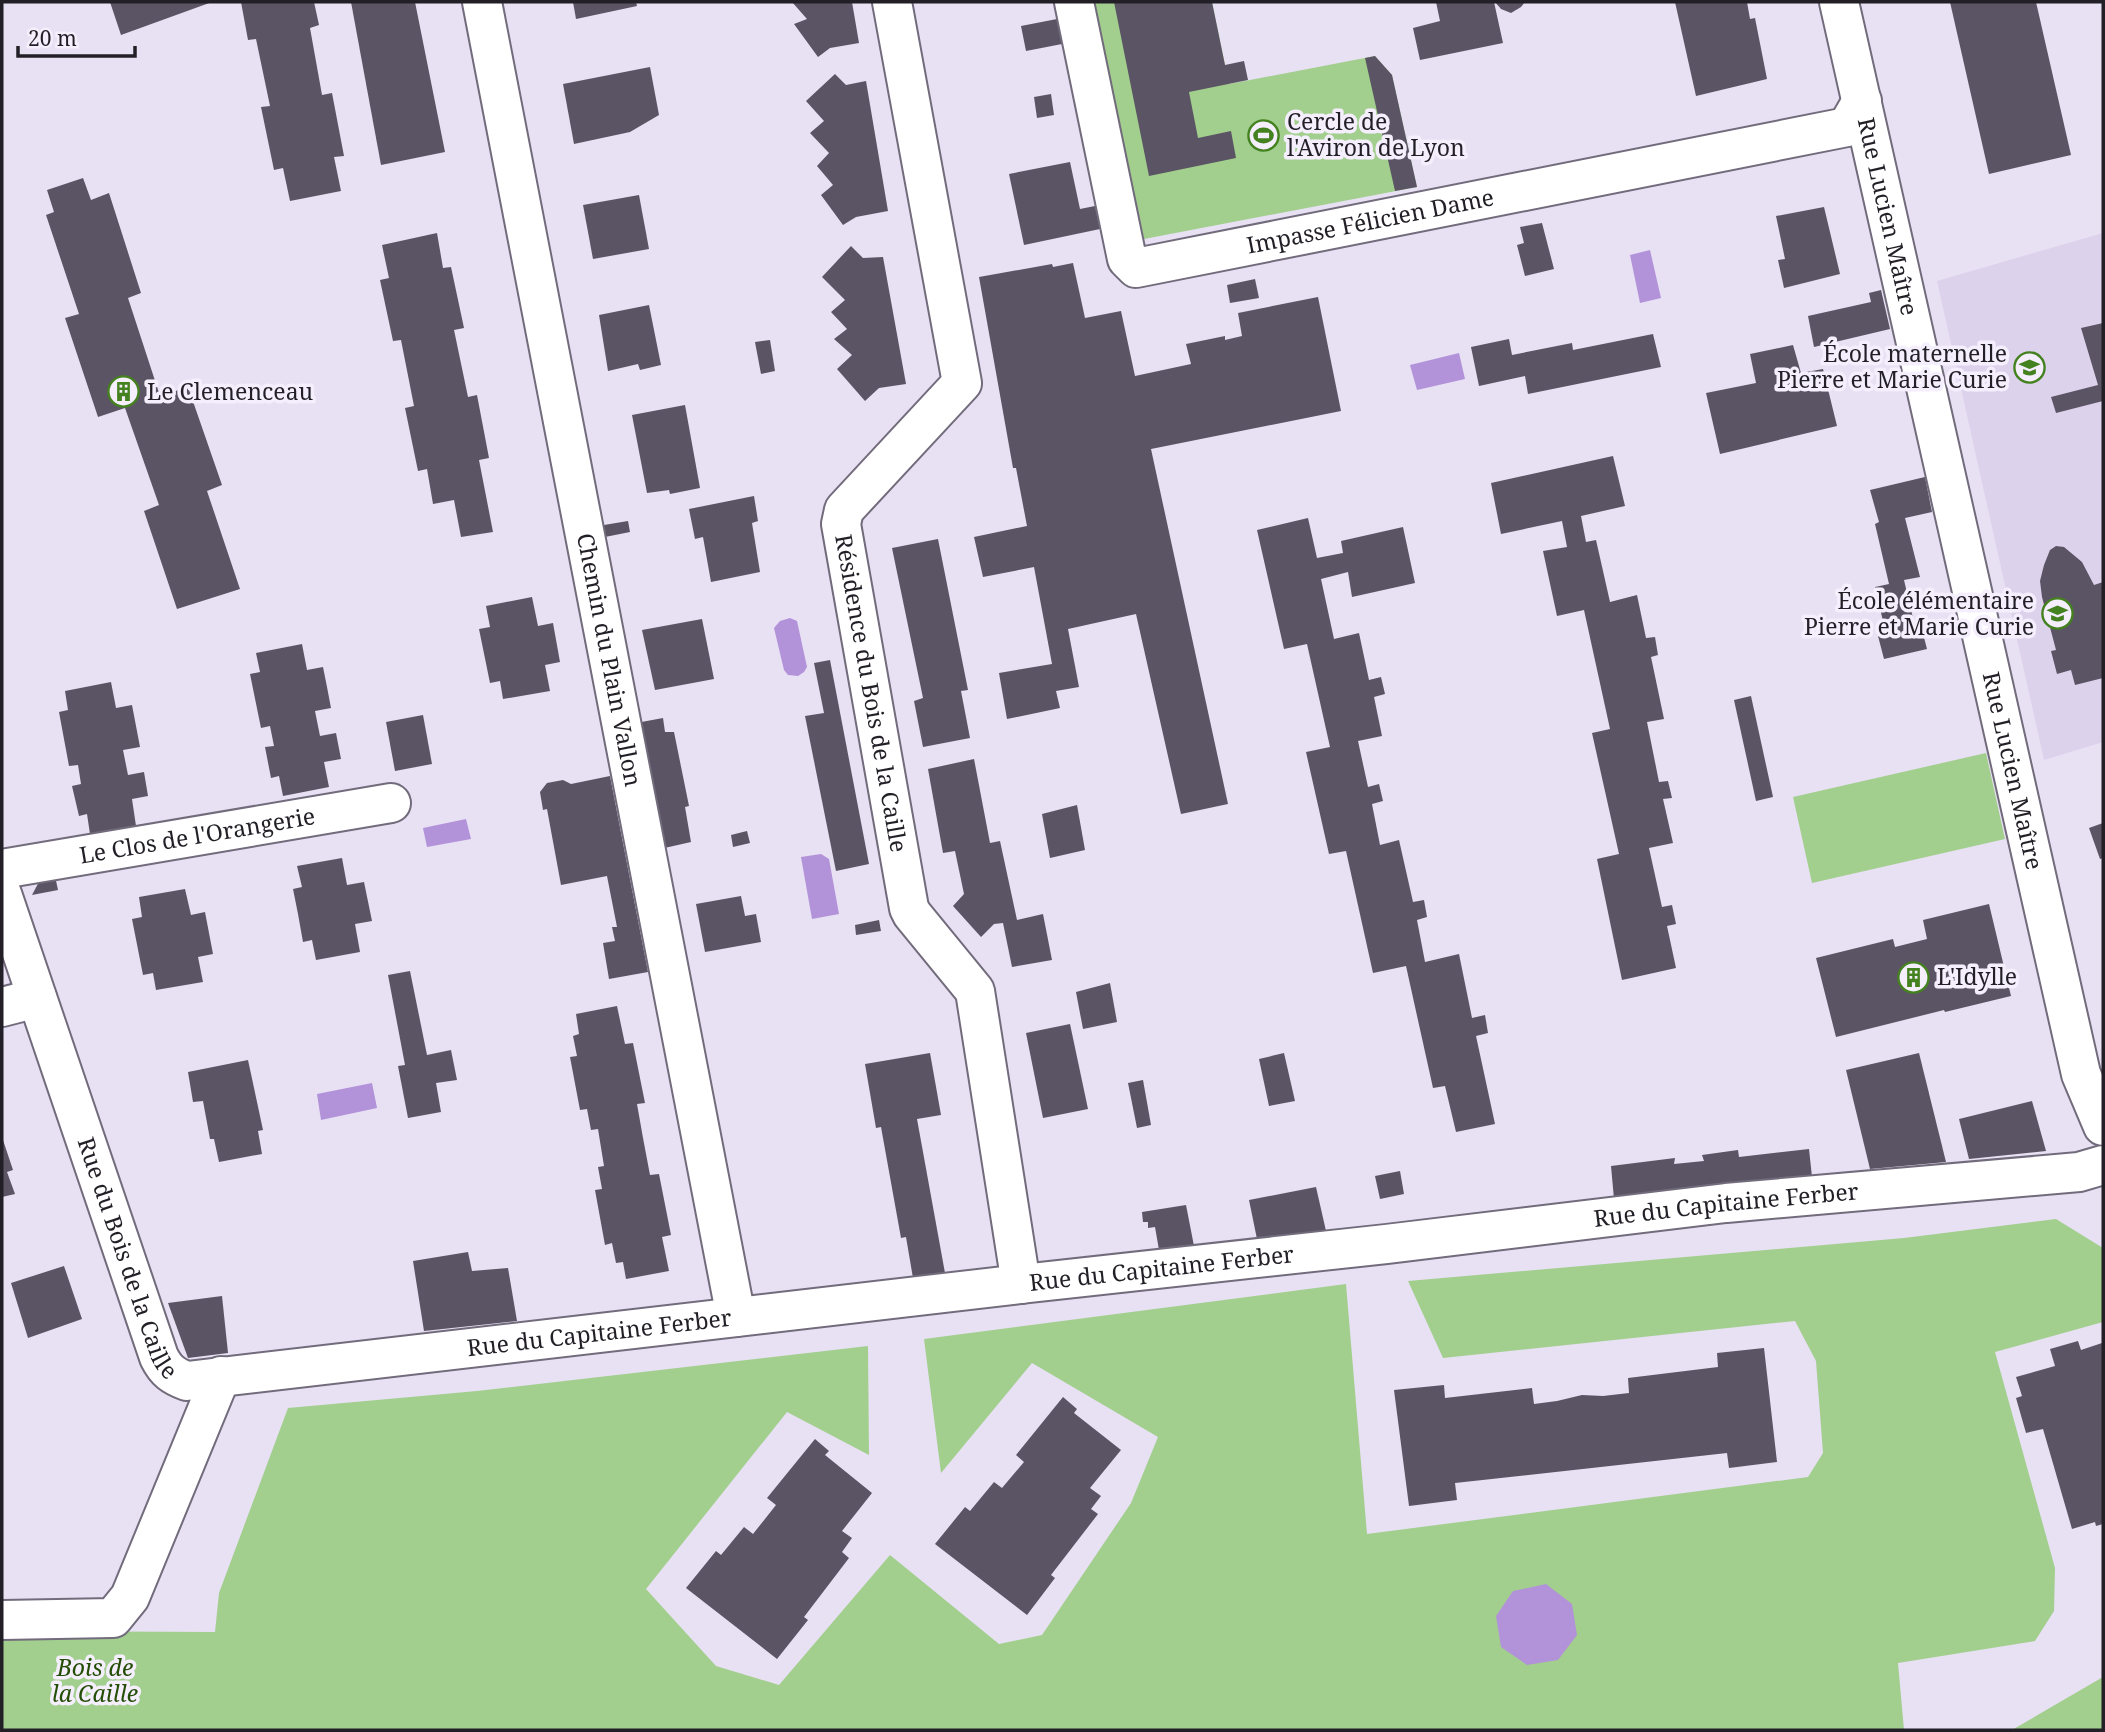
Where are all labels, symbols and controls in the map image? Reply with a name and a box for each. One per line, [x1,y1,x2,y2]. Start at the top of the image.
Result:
scale bar [18,14,135,58]
text: 20 m [28,24,77,52]
place label: Cercle de l'Aviron de Lyon [1287,105,1465,163]
street label: Rue Lucien Maître [1851,114,1926,318]
sports icon: Cercle de l'Aviron de Lyon [1247,118,1281,152]
street label: Impasse Félicien Dame [1244,180,1497,261]
place label: École maternelle Pierre et Marie Curie [1777,337,2007,395]
school or university icon: École maternelle Pierre et Marie Curie [2013,350,2047,384]
building icon: Le Clemenceau [107,375,141,409]
place label: Le Clemenceau [147,375,314,407]
street label: Chemin du Plain Vallon [570,530,650,789]
street label: Résidence du Bois de la Caille [828,532,916,855]
place label: École élémentaire Pierre et Marie Curie [1804,584,2034,642]
school or university icon: École élémentaire Pierre et Marie Curie [2040,597,2074,631]
street label: Rue Lucien Maître [1976,668,2051,872]
street label: Le Clos de l'Orangerie [77,799,317,871]
building icon: L'Idylle [1897,960,1931,994]
place label: L'Idylle [1937,960,2017,992]
street label: Rue du Bois de la Caille [71,1133,185,1386]
street label: Rue du Capitaine Ferber [1592,1174,1860,1234]
street label: Rue du Capitaine Ferber [1028,1237,1296,1298]
street label: Rue du Capitaine Ferber [465,1301,733,1363]
park label: Bois de la Caille [52,1651,138,1709]

